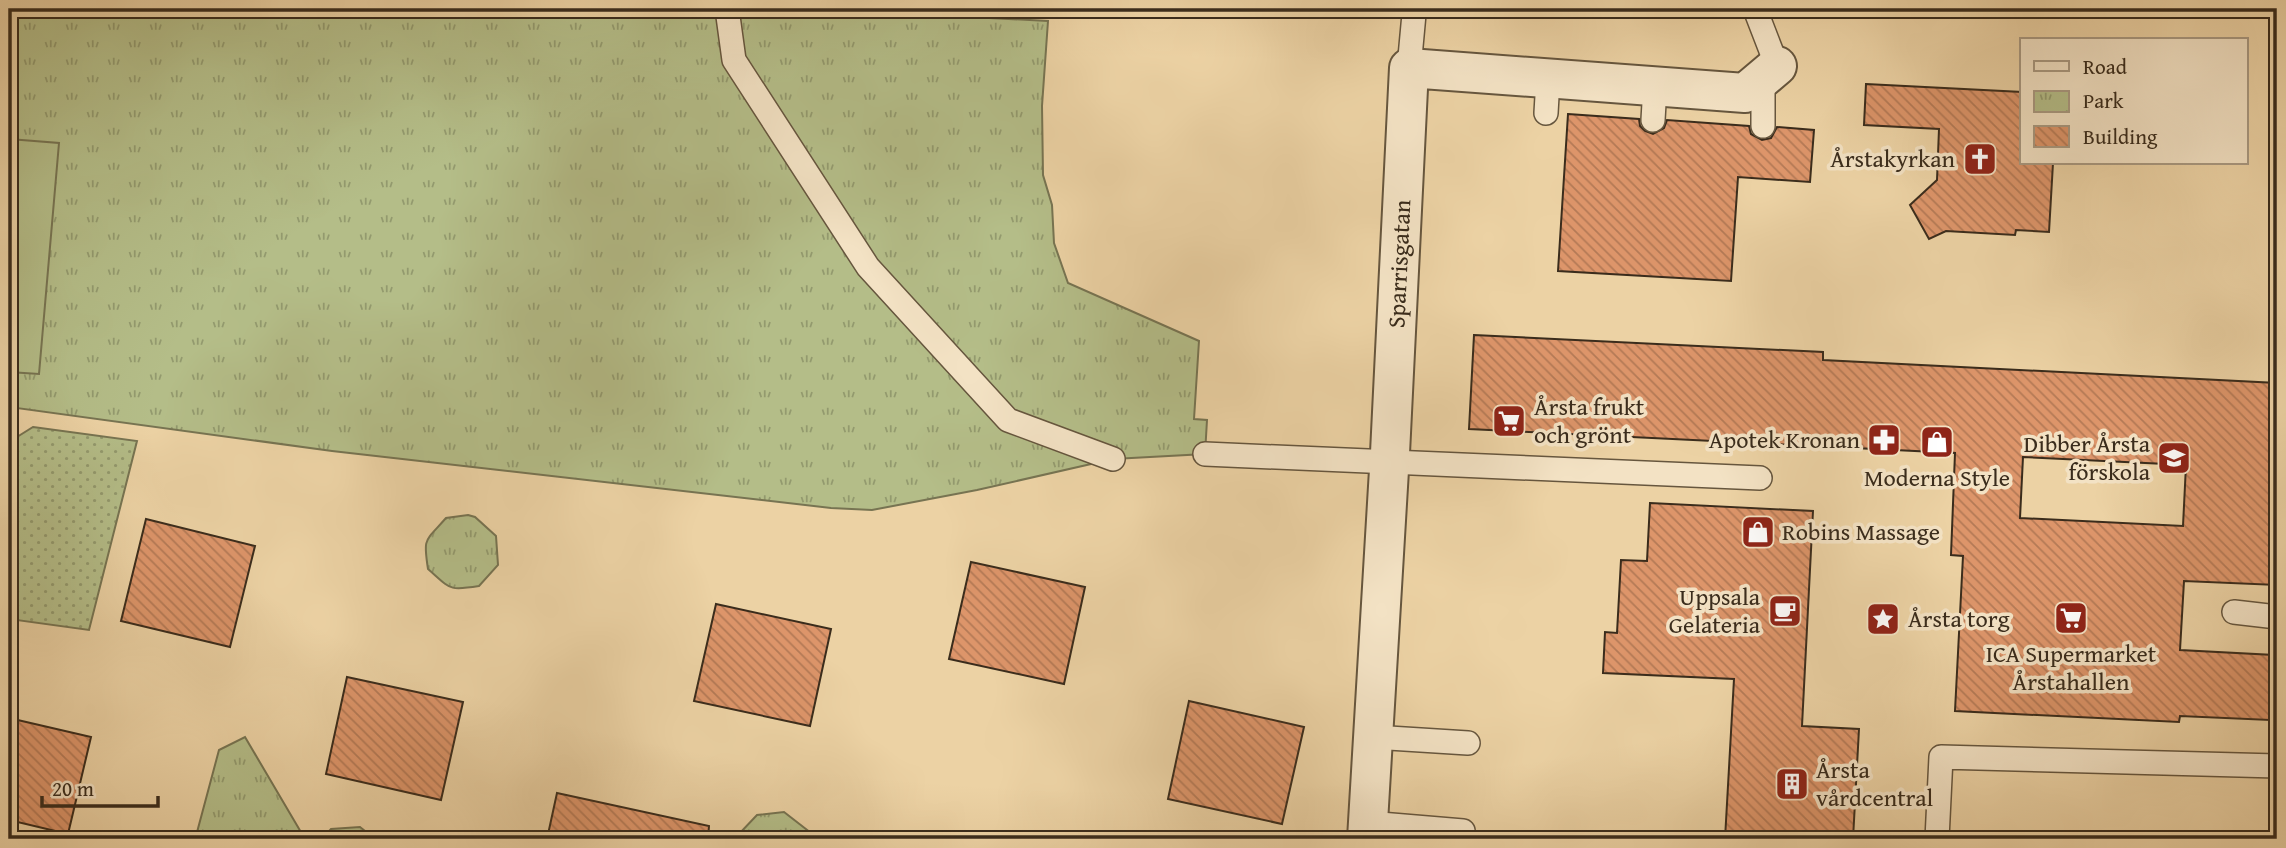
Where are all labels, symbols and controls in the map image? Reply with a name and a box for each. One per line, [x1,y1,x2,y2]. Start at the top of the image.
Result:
legend [2020,38,2248,164]
text: Road [2083,51,2128,82]
text: Park [2083,85,2124,116]
text: Building [2083,121,2158,152]
church icon: Årstakyrkan [1961,140,1999,178]
place label: Årstakyrkan [1830,141,1956,176]
street label: Sparrisgatan [1378,198,1420,329]
place label: Årsta frukt och grönt [1534,389,1645,452]
supermarket icon: Årsta frukt och grönt [1490,402,1528,440]
pharmacy icon: Apotek Kronan [1865,421,1903,459]
place label: Apotek Kronan [1709,422,1861,457]
shop icon: Moderna Style [1918,423,1956,461]
place label: Dibber Årsta förskola [2024,426,2151,489]
school or university icon: Dibber Årsta förskola [2155,439,2193,477]
place label: Moderna Style [1864,460,2010,495]
shop icon: Robins Massage [1739,513,1777,551]
place label: Robins Massage [1782,514,1940,549]
place label: Uppsala Gelateria [1669,579,1761,642]
cafe icon: Uppsala Gelateria [1766,592,1804,630]
supermarket icon: ICA Supermarket Årstahallen [2052,599,2090,637]
place icon: Årsta torg [1864,600,1902,638]
place label: Årsta torg [1908,601,2010,636]
place label: ICA Supermarket Årstahallen [1986,636,2157,699]
place label: Årsta vårdcentral [1816,752,1934,815]
scale bar [42,764,158,808]
building icon: Årsta vårdcentral [1773,765,1811,803]
text: 20 m [52,773,94,804]

